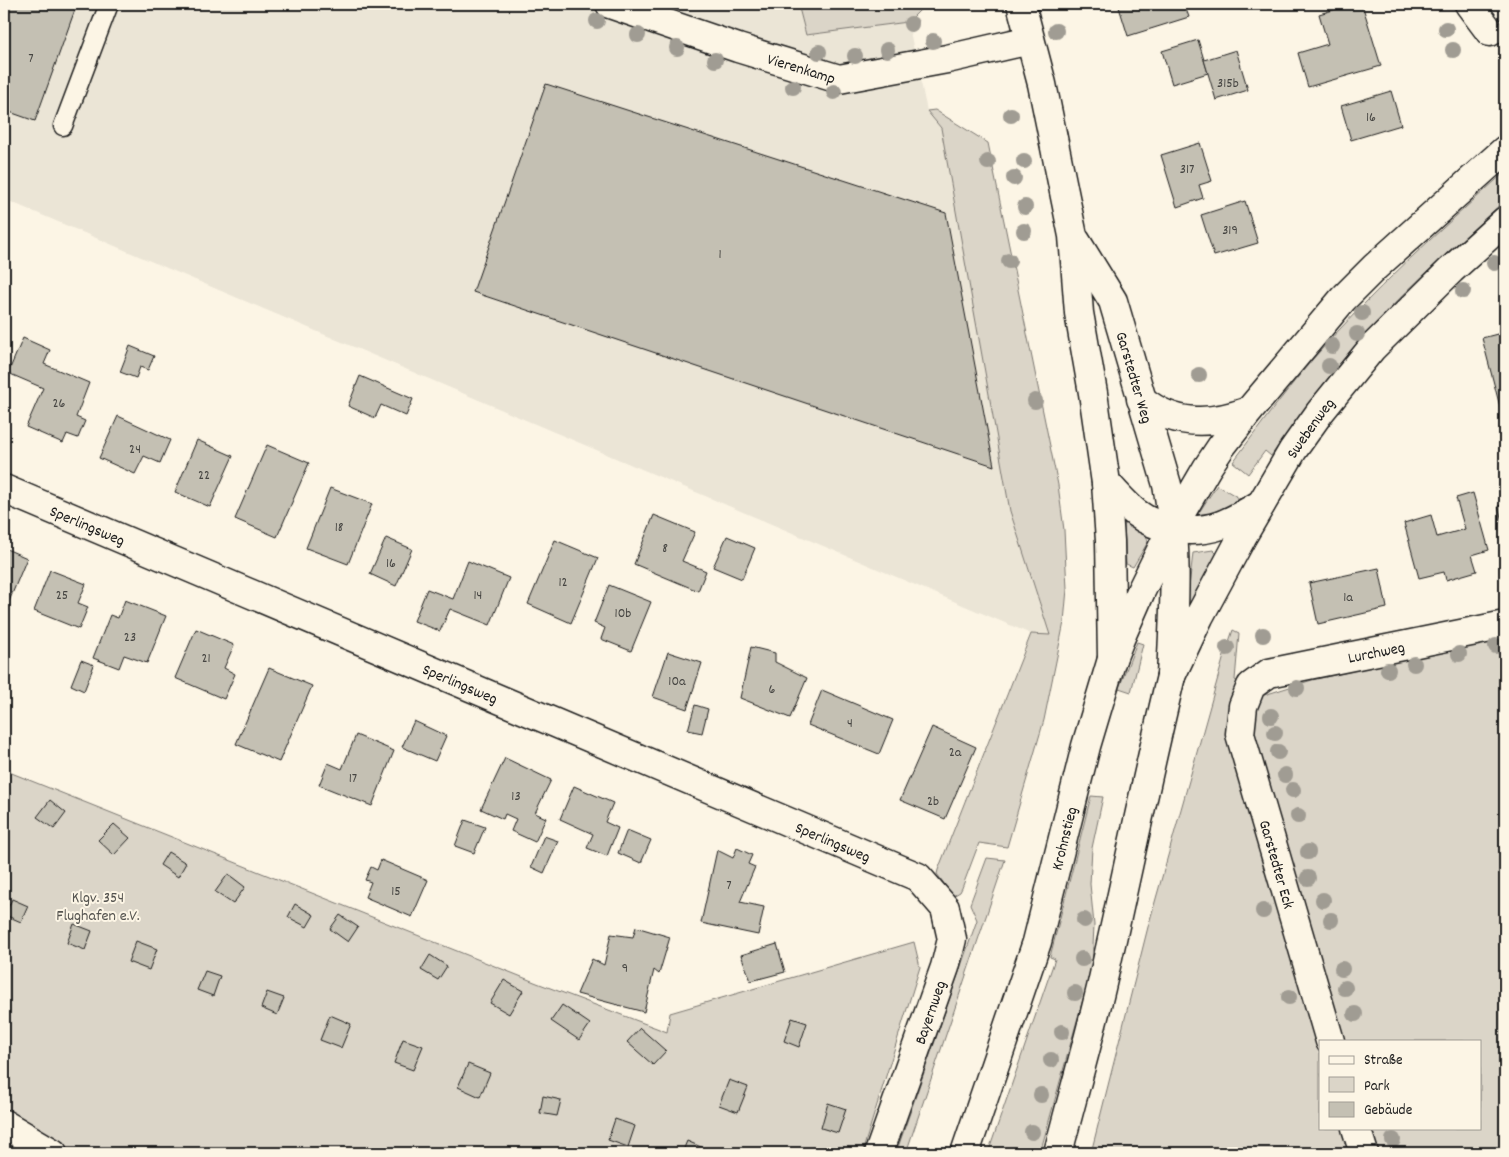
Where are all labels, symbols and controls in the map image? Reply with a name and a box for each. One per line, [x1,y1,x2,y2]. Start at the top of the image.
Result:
house number: 7 [28,49,34,69]
street label: Vierenkamp [764,49,838,91]
house number: 315b [1217,74,1239,94]
house number: 16 [1366,108,1376,128]
house number: 317 [1180,160,1194,180]
house number: 319 [1222,221,1238,241]
house number: 1 [718,245,722,265]
street label: Garstedter Weg [1109,329,1157,427]
house number: 26 [53,394,66,414]
street label: Swebenweg [1282,394,1341,463]
house number: 24 [129,440,141,460]
house number: 22 [198,466,210,486]
street label: Sperlingsweg [46,501,128,553]
house number: 18 [335,518,344,538]
house number: 8 [662,539,668,559]
house number: 16 [386,554,396,574]
house number: 12 [558,573,568,593]
house number: 25 [56,586,68,606]
house number: 14 [474,586,482,606]
house number: 1a [1343,588,1353,608]
house number: 10b [615,604,631,624]
house number: 23 [124,628,136,648]
street label: Lurchweg [1346,637,1407,671]
house number: 21 [201,649,211,669]
street label: Sperlingsweg [418,659,501,711]
house number: 10a [668,672,686,692]
house number: 6 [769,680,776,700]
house number: 4 [847,714,853,734]
house number: 2a [949,743,962,763]
house number: 17 [349,769,357,789]
house number: 13 [511,787,521,807]
house number: 2b [927,792,939,812]
street label: Krohnstieg [1046,804,1084,873]
street label: Sperlingsweg [791,817,874,870]
street label: Garstedter Eck [1252,818,1299,912]
house number: 7 [726,876,732,896]
house number: 15 [391,882,401,902]
park label: Klgv. 354 Flughafen e.V. [56,887,140,928]
house number: 9 [622,959,628,979]
street label: Bayernweg [910,978,953,1048]
legend [1319,1040,1482,1130]
text: Straße [1364,1050,1403,1072]
text: Park [1364,1076,1390,1098]
text: Gebäude [1364,1100,1413,1122]

